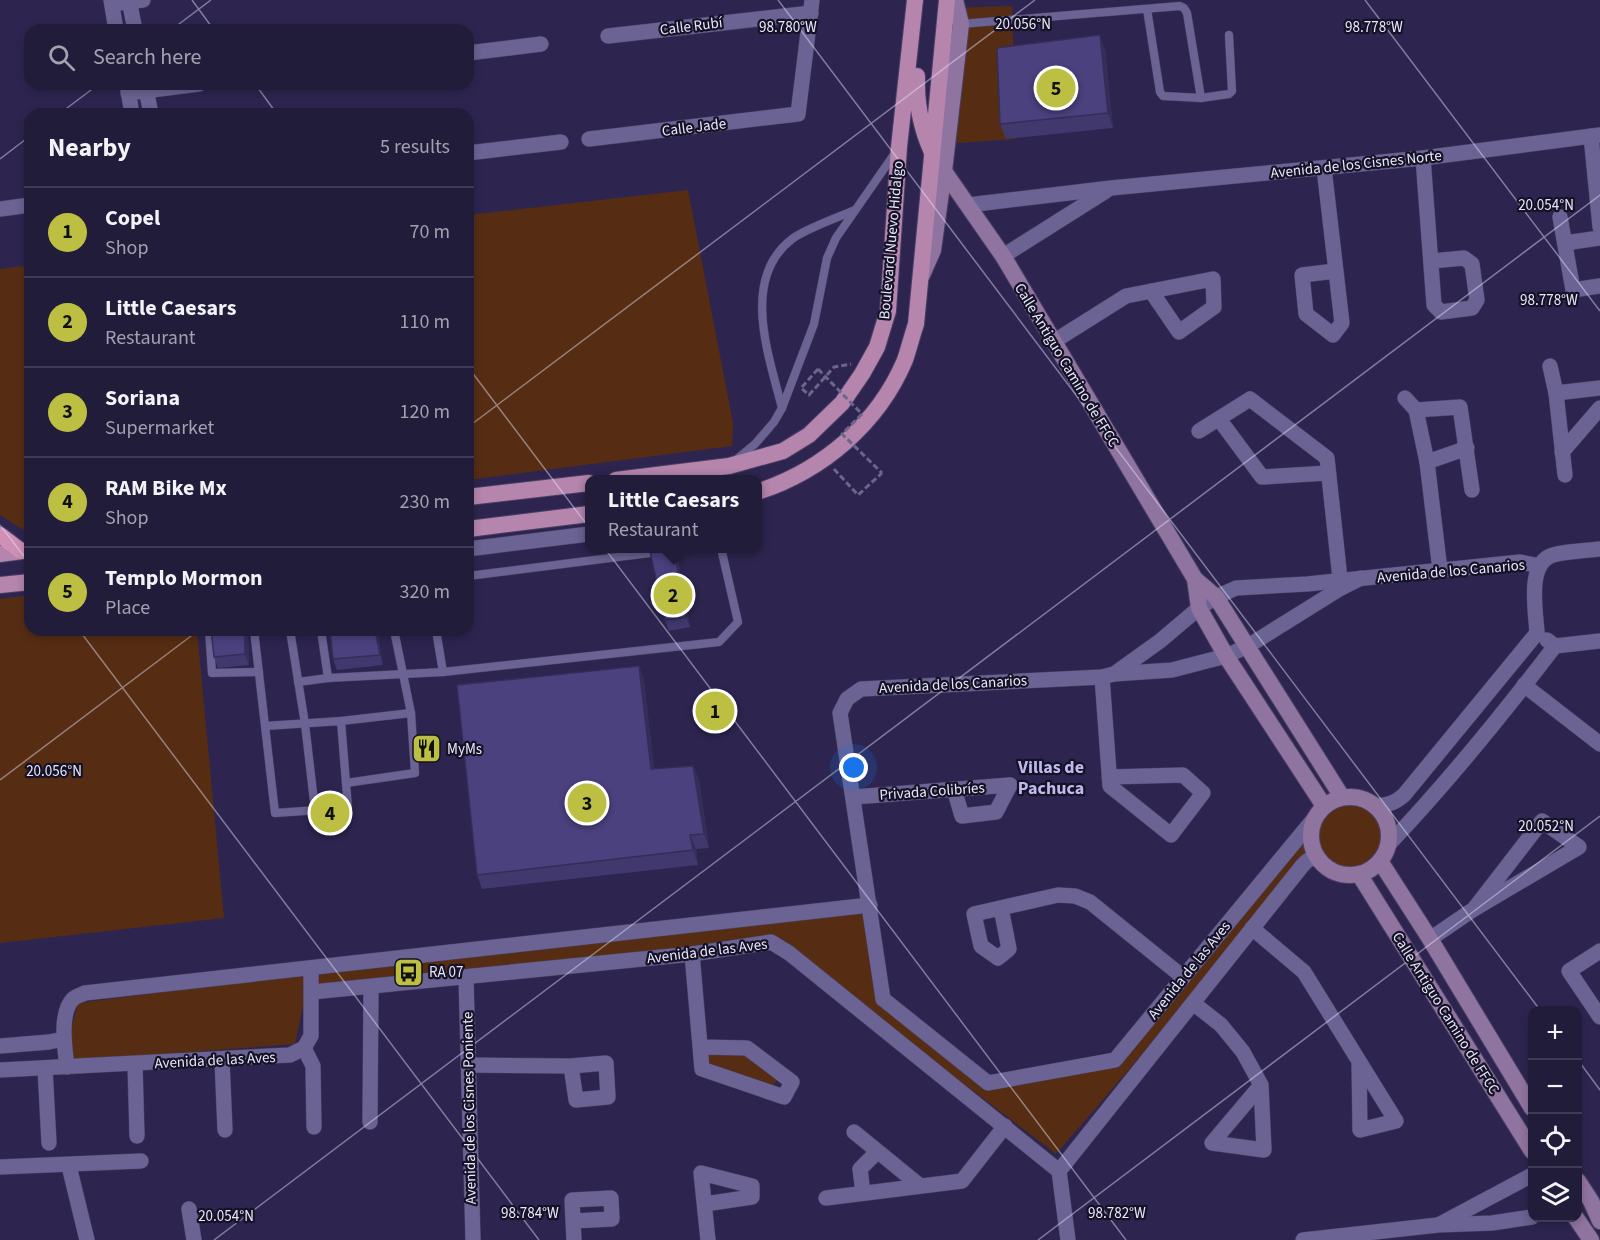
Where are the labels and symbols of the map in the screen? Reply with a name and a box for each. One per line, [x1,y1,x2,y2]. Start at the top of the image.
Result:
street label: Calle Rubí [659,12,725,41]
text: 20.056°N [995,14,1051,35]
text: 98.780°W [759,17,817,38]
text: 98.778°W [1345,17,1403,38]
pin: 5 [1036,66,1076,110]
street label: Calle Jade [661,113,727,142]
street label: Avenida de los Cisnes Norte [1269,145,1443,184]
street label: Boulevard Nuevo Hidalgo [874,160,909,320]
text: 20.054°N [1518,195,1574,216]
street label: Calle Antiguo Camino de FFCC [1009,279,1124,452]
text: 98.778°W [1520,290,1578,311]
street label: Avenida de los Canarios [1376,555,1526,588]
pin: 2 [654,572,692,618]
street label: Avenida de los Canarios [878,670,1028,699]
pin: 1 [696,688,734,734]
restaurant icon: MyMs [410,733,442,765]
place label: MyMs [447,739,482,760]
your location [839,753,868,782]
district label: Villas de Pachuca [1017,755,1084,801]
text: 20.056°N [26,761,82,782]
street label: Privada Colibríes [879,777,985,806]
pin: 3 [568,780,606,826]
pin: 4 [310,790,350,836]
text: 20.052°N [1518,816,1574,837]
street label: Avenida de las Aves [1143,917,1236,1024]
street label: Calle Antiguo Camino de FFCC [1387,928,1504,1099]
street label: Avenida de las Aves [646,934,769,969]
bus stop icon: RA 07 [392,956,424,988]
place label: RA 07 [429,962,464,983]
street label: Avenida de los Cisnes Poniente [457,1011,482,1205]
street label: Avenida de las Aves [154,1047,276,1074]
text: 98.784°W [501,1203,559,1224]
text: 98.782°W [1088,1203,1146,1224]
text: 20.054°N [198,1206,254,1227]

